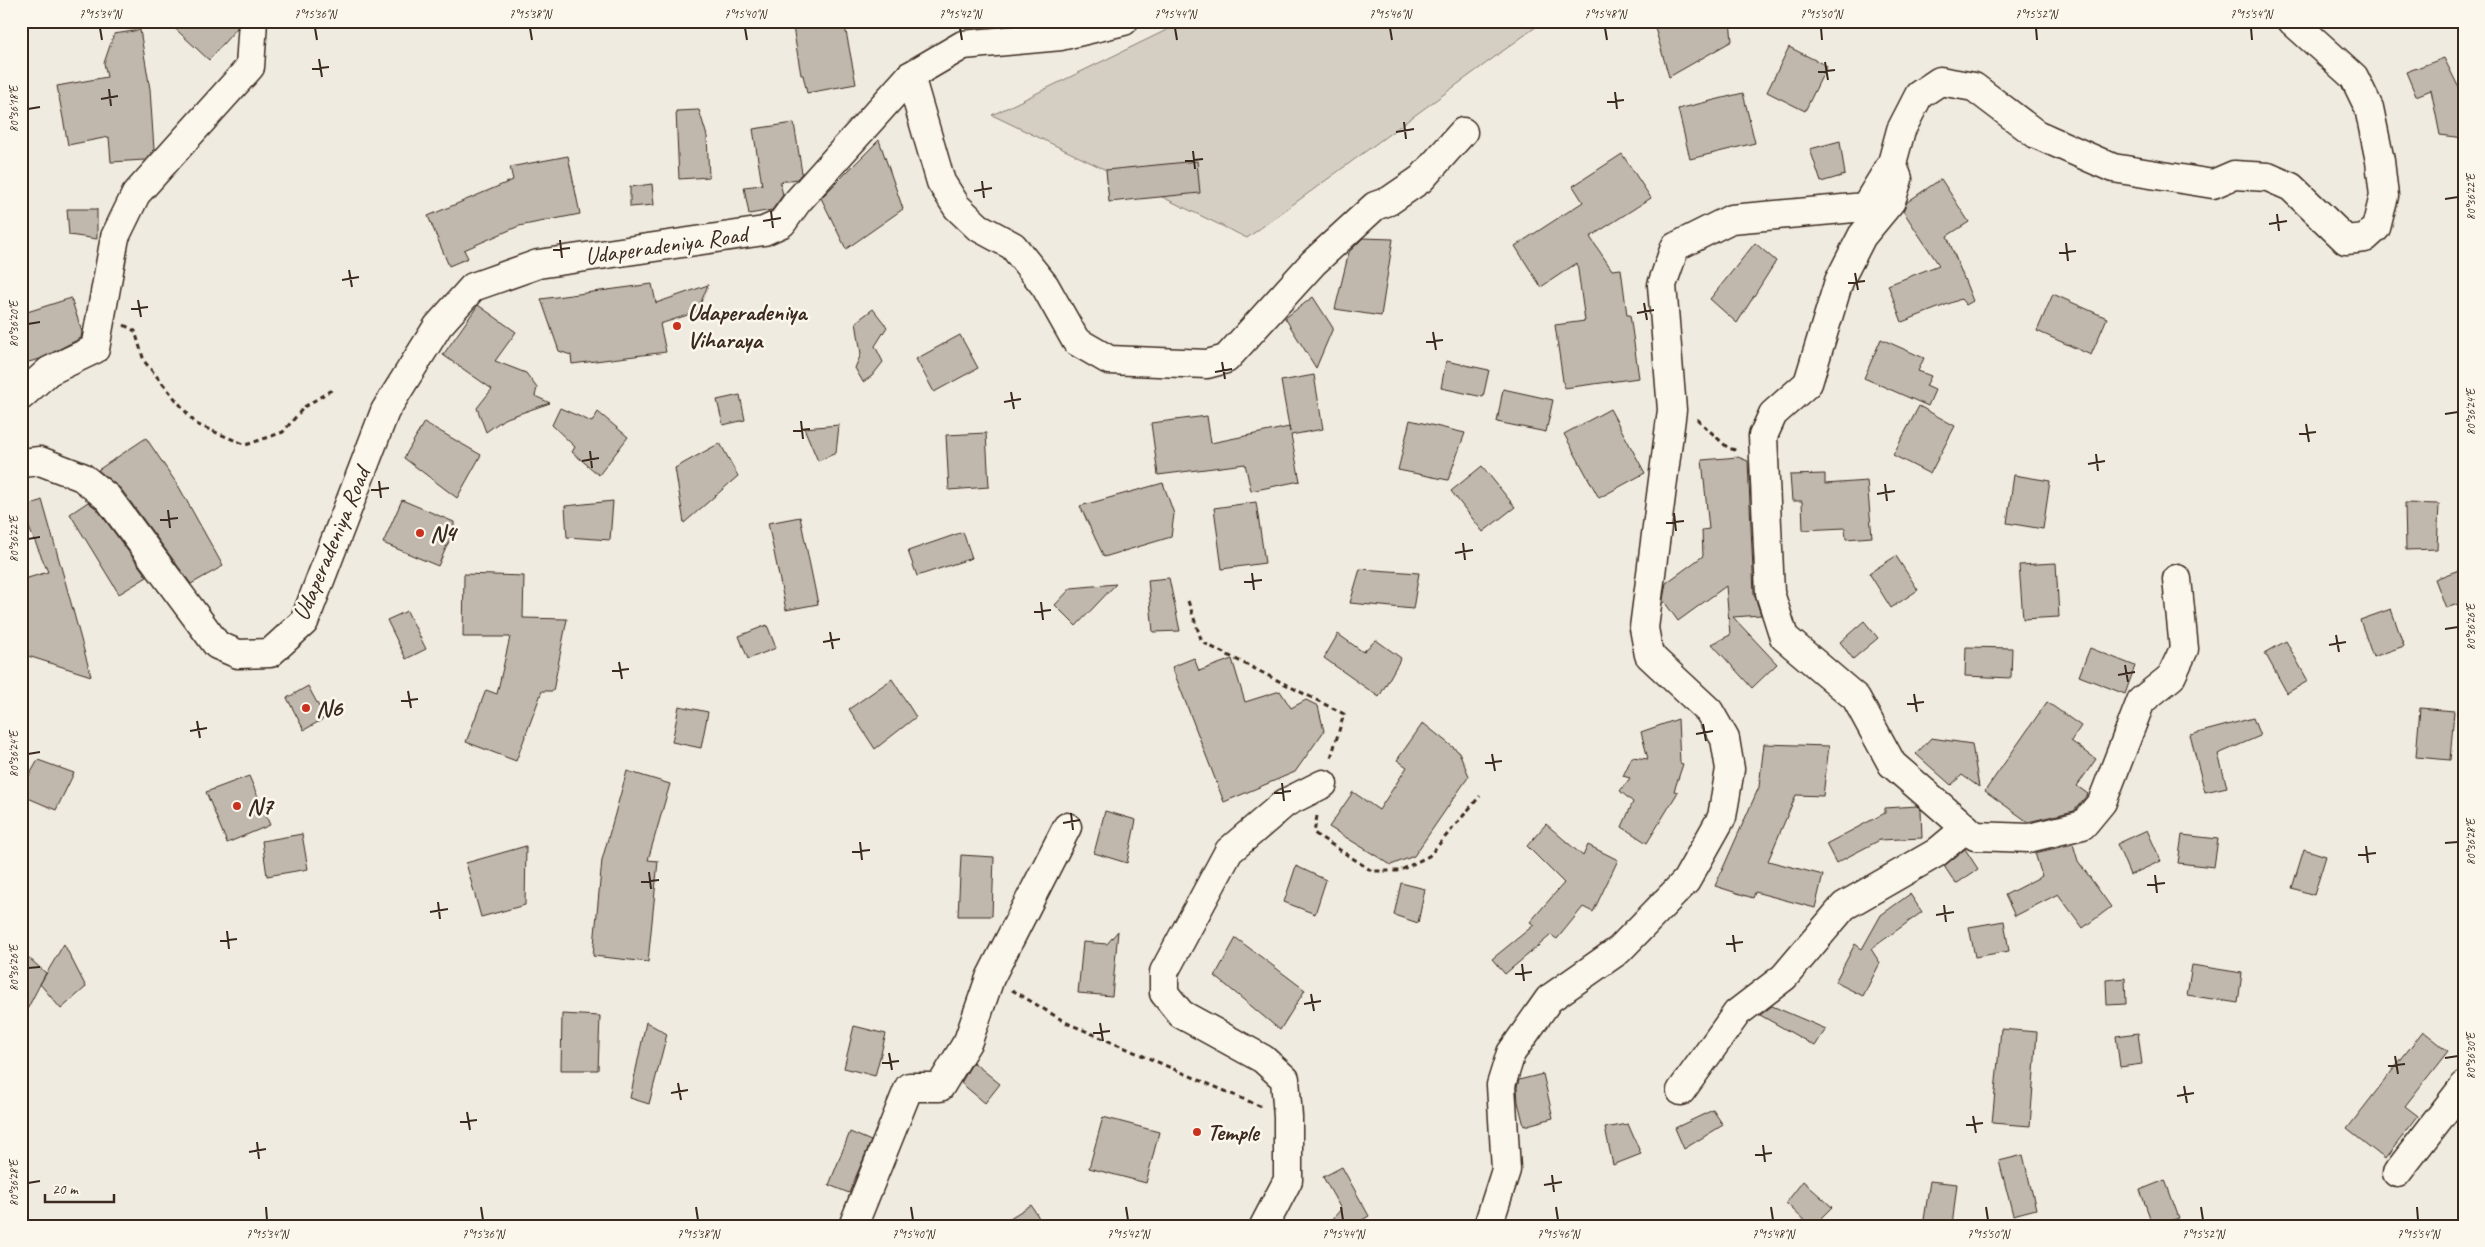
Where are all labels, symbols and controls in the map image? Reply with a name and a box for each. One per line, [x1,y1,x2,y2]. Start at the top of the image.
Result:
text: 7°15'34"N [79,6,123,22]
text: 7°15'36"N [294,6,338,22]
text: 7°15'38"N [509,6,553,22]
text: 7°15'40"N [724,6,768,22]
text: 7°15'42"N [939,6,983,22]
text: 7°15'44"N [1154,6,1198,22]
text: 7°15'46"N [1369,6,1413,22]
text: 7°15'48"N [1584,6,1628,22]
text: 7°15'50"N [1800,6,1844,22]
text: 7°15'52"N [2015,6,2059,22]
text: 7°15'54"N [2230,6,2274,22]
text: 80°36'18"E [6,84,22,132]
text: 80°36'22"E [2463,172,2479,220]
street label: Udaperadeniya Road [583,218,753,271]
place label: Udaperadeniya Viharaya [687,297,808,355]
text: 80°36'20"E [6,299,22,347]
marker: Udaperadeniya Viharaya [671,320,683,332]
text: 80°36'24"E [2463,387,2479,435]
street label: Udaperadeniya Road [285,460,378,625]
text: 80°36'22"E [6,514,22,562]
place label: N4 [430,518,459,548]
marker: N4 [414,527,426,539]
text: 80°36'26"E [2463,602,2479,650]
place label: N6 [316,693,344,723]
marker: N6 [300,702,312,714]
text: 80°36'24"E [6,729,22,777]
place label: N7 [247,791,275,821]
marker: N7 [231,800,243,812]
text: 80°36'28"E [2463,817,2479,865]
text: 80°36'26"E [6,943,22,991]
text: 80°36'30"E [2463,1031,2479,1079]
place label: Temple [1207,1117,1261,1147]
marker: Temple [1191,1126,1203,1138]
text: 80°36'28"E [6,1158,22,1206]
scale bar [45,1172,114,1204]
text: 20 m [52,1180,79,1199]
text: 7°15'34"N [246,1226,290,1242]
text: 7°15'36"N [462,1226,506,1242]
text: 7°15'38"N [677,1226,721,1242]
text: 7°15'40"N [892,1226,936,1242]
text: 7°15'42"N [1107,1226,1151,1242]
text: 7°15'44"N [1322,1226,1366,1242]
text: 7°15'46"N [1537,1226,1581,1242]
text: 7°15'48"N [1752,1226,1796,1242]
text: 7°15'50"N [1967,1226,2011,1242]
text: 7°15'52"N [2182,1226,2226,1242]
text: 7°15'54"N [2397,1226,2441,1242]

